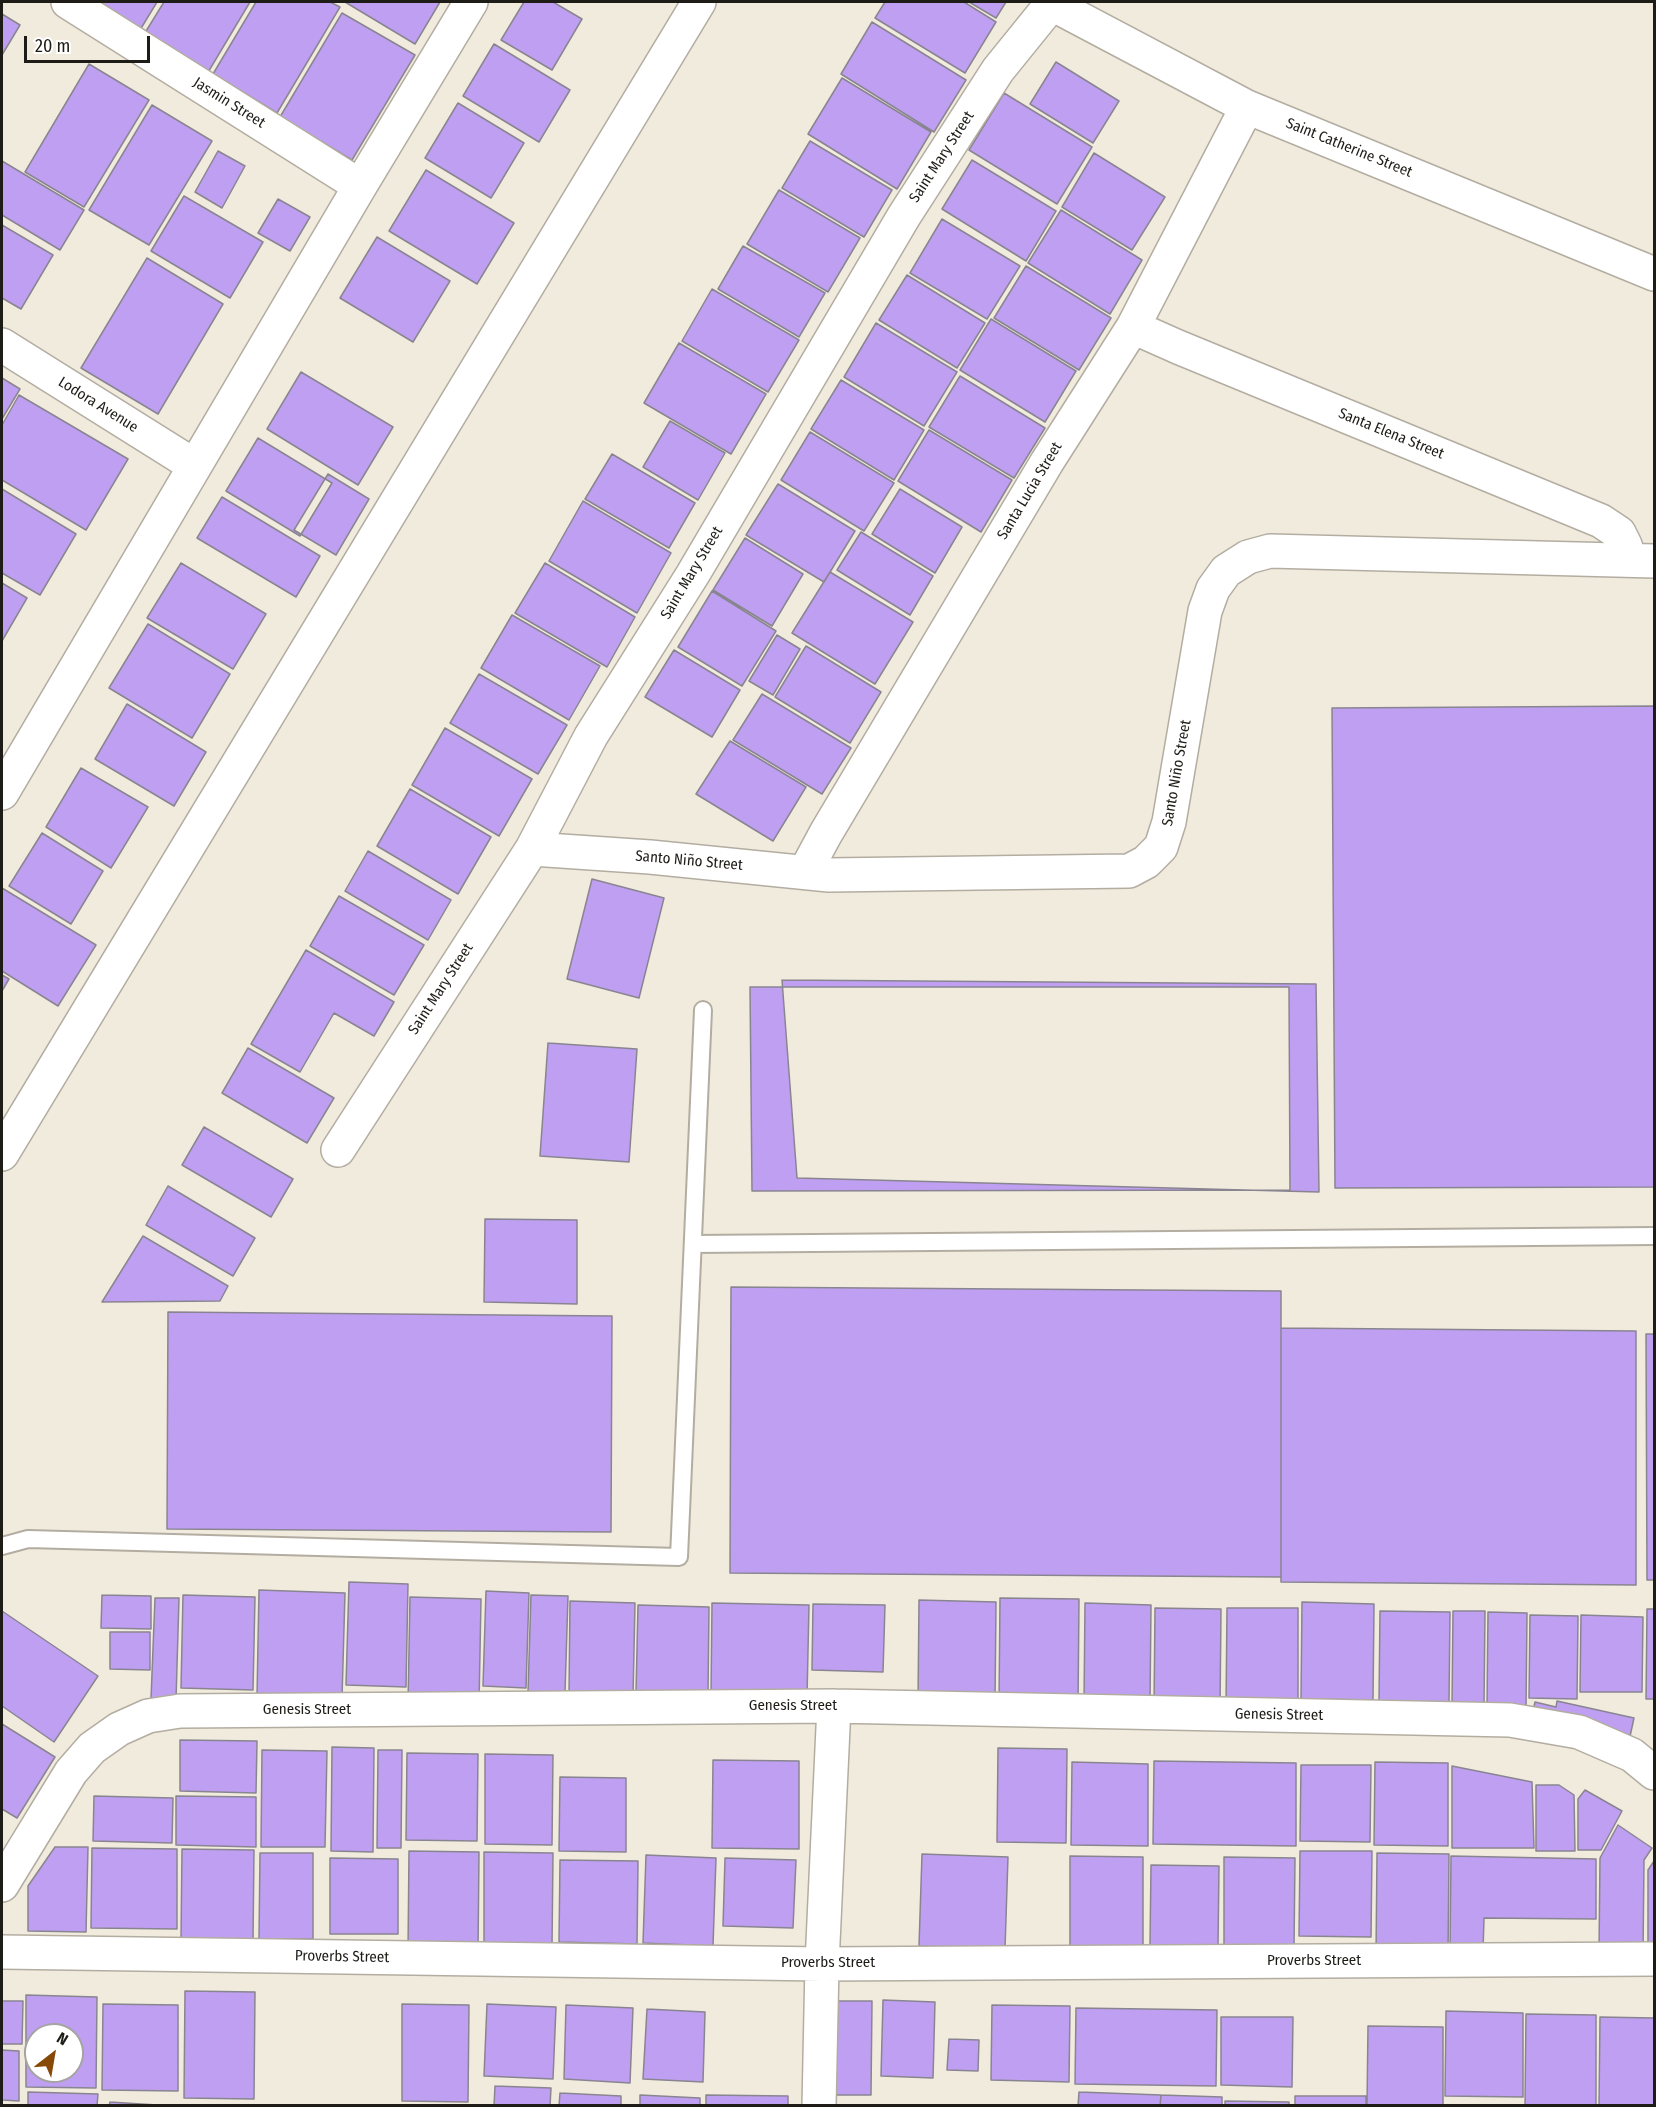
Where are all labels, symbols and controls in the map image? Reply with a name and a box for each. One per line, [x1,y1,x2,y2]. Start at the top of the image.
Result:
scale bar [27,24,153,62]
text: 20 m [35,35,70,57]
street label: Jasmin Street [190,74,268,132]
street label: Saint Mary Street [906,108,978,206]
street label: Saint Catherine Street [1283,114,1415,182]
street label: Lodora Avenue [55,373,141,437]
street label: Santa Elena Street [1336,405,1446,463]
street label: Santa Lucia Street [994,439,1066,543]
street label: Saint Mary Street [657,523,727,623]
street label: Santo Niño Street [1159,718,1195,828]
street label: Santo Niño Street [634,847,744,875]
street label: Saint Mary Street [405,940,477,1038]
street label: Genesis Street [749,1697,837,1715]
street label: Genesis Street [263,1701,351,1719]
street label: Genesis Street [1235,1705,1323,1725]
street label: Proverbs Street [295,1947,389,1967]
street label: Proverbs Street [1267,1952,1361,1970]
street label: Proverbs Street [781,1954,875,1972]
north arrow [24,2023,84,2083]
text: N [53,2028,72,2049]

